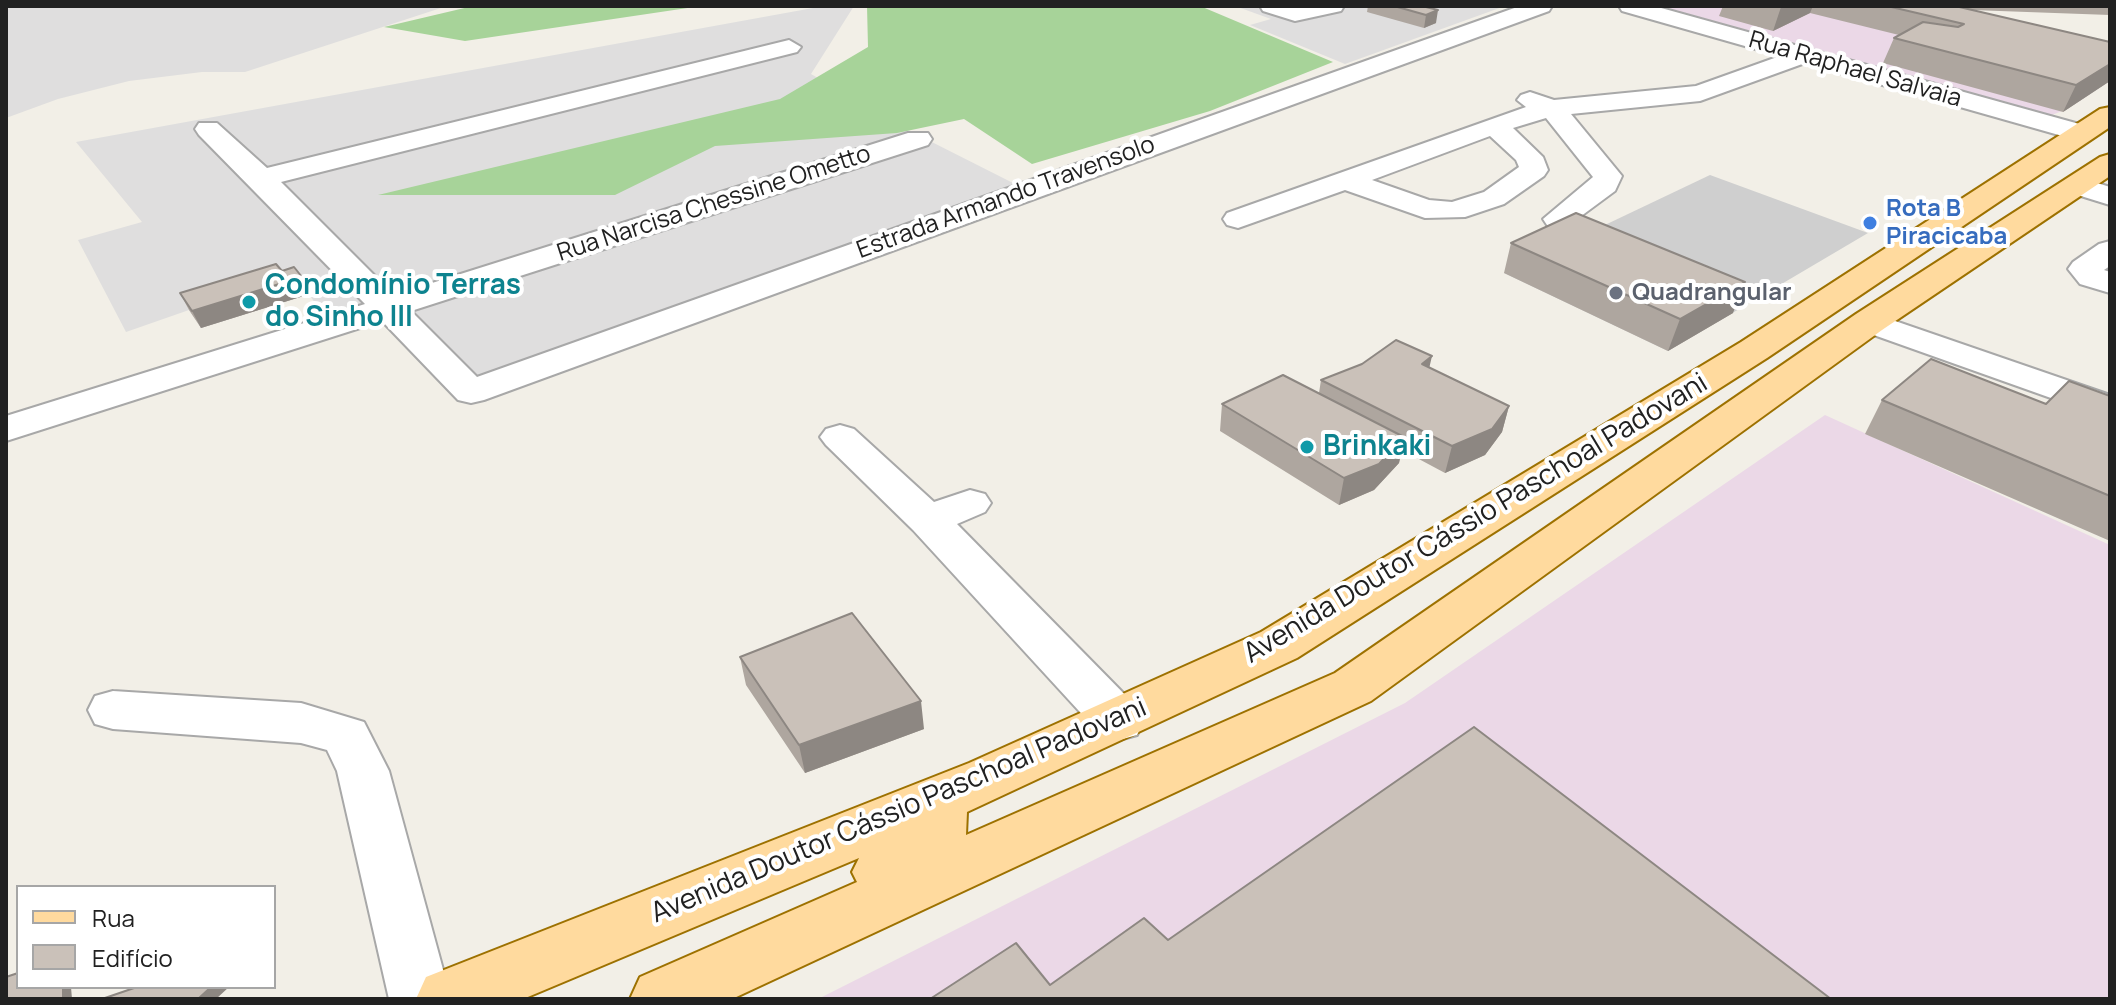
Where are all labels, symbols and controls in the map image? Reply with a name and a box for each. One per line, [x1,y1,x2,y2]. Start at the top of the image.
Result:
street label: Rua Raphael Salvaia [1745,26,1965,114]
street label: Estrada Armando Travensolo [853,131,1159,265]
street label: Rua Narcisa Chessine Ometto [554,140,874,268]
place label: Rota B Piracicaba [1886,195,2007,251]
marker: Rota B Piracicaba [1861,214,1879,232]
place label: Condomínio Terras do Sinho III [265,269,521,335]
place label: Quadrangular [1632,279,1792,307]
marker: Quadrangular [1607,284,1625,302]
marker: Condomínio Terras do Sinho III [240,293,258,311]
street label: Avenida Doutor Cássio Paschoal Padovani [1238,367,1714,671]
place label: Brinkaki [1323,430,1431,464]
marker: Brinkaki [1298,438,1316,456]
street label: Avenida Doutor Cássio Paschoal Padovani [646,691,1152,931]
legend [16,885,276,989]
text: Rua [92,901,135,934]
text: Edifício [92,941,173,974]

